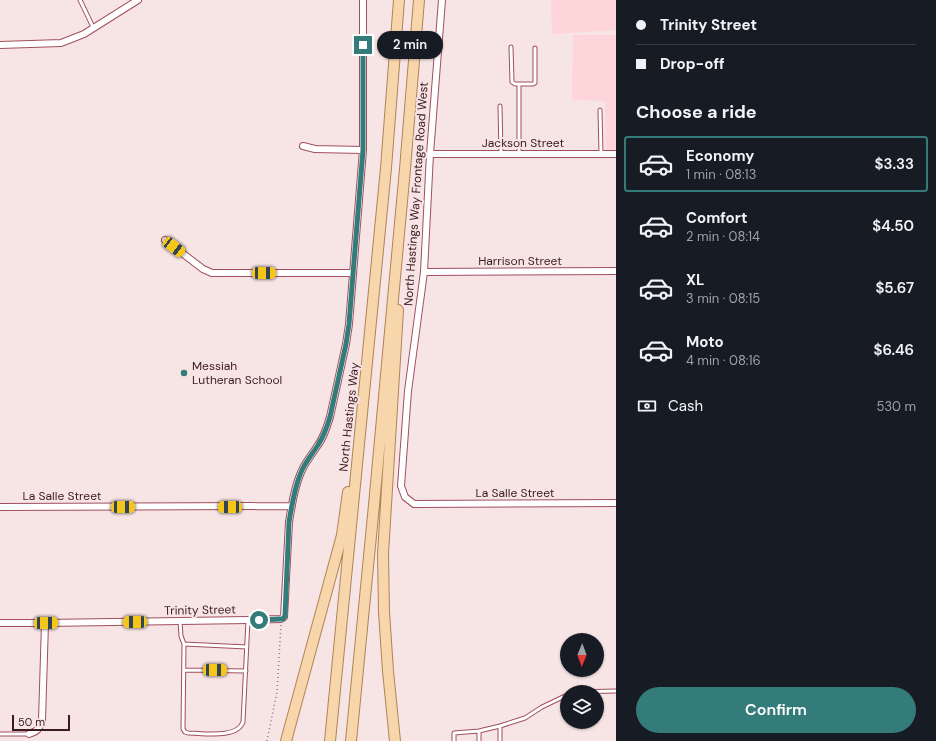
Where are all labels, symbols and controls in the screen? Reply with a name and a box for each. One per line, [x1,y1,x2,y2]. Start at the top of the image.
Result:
text: Trinity Street [660,15,757,35]
callout: 2 min [377,31,443,59]
route end [354,36,372,54]
text: 2 min [393,36,427,53]
text: Drop-off [660,54,725,74]
street label: North Hastings Way Frontage Road West [400,81,432,307]
text: Choose a ride [636,100,757,124]
street label: Jackson Street [482,135,564,151]
icon: car [638,146,674,182]
text: Economy [686,146,754,166]
text: $3.33 [875,154,914,174]
text: 1 min · 08:13 [686,166,756,183]
icon: car [638,208,674,244]
text: Comfort [686,208,747,228]
text: $4.50 [872,216,914,236]
text: 2 min · 08:14 [686,228,760,245]
car [161,235,187,259]
street label: Harrison Street [478,253,562,269]
car [252,267,276,279]
icon: car [638,270,674,306]
text: XL [686,270,704,290]
text: $5.67 [875,278,914,298]
text: 3 min · 08:15 [686,290,760,307]
icon: car [638,332,674,368]
text: Moto [686,332,724,352]
text: $6.46 [873,340,914,360]
text: 4 min · 08:16 [686,352,761,369]
place label: Messiah Lutheran School [192,358,282,388]
street label: North Hastings Way [335,361,363,472]
marker: Messiah Lutheran School [179,368,189,378]
icon: cash [636,395,658,417]
text: Cash [668,396,703,416]
text: 530 m [876,398,916,415]
street label: La Salle Street [476,485,555,501]
street label: La Salle Street [23,488,102,504]
car [111,501,135,513]
car [218,501,242,513]
street label: Trinity Street [164,601,236,619]
route start [250,611,268,629]
car [123,616,147,628]
car [34,617,58,629]
north arrow [560,633,604,677]
map controls [560,633,604,729]
car [203,664,227,676]
button: layers [560,685,604,729]
button: Confirm [636,687,916,733]
scale bar [12,713,70,732]
text: 50 m [18,715,45,729]

